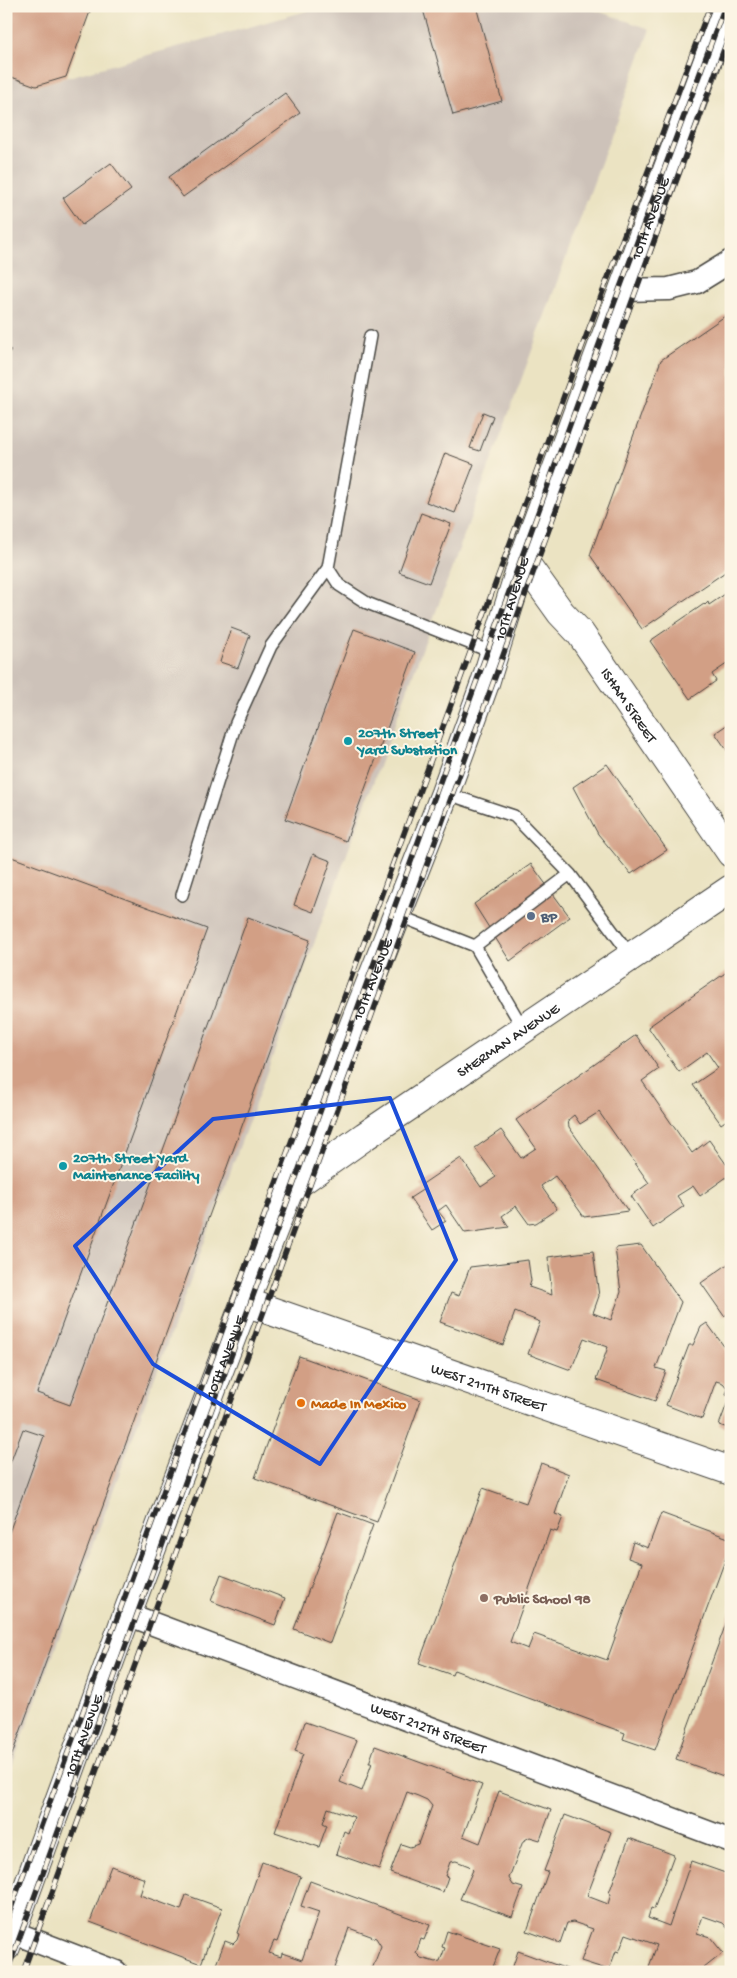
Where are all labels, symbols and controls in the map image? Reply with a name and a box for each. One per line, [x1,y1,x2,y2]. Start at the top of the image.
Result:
street label: 10TH AVENUE [627,174,675,264]
street label: 10TH AVENUE [491,555,535,644]
street label: ISHAM STREET [596,665,660,748]
place label: 207th Street Yard Substation [356,725,458,760]
marker: 207th Street Yard Substation [342,735,354,747]
place label: BP [540,909,558,927]
marker: BP [525,910,537,922]
street label: 10TH AVENUE [349,935,398,1024]
street label: SHERMAN AVENUE [454,1000,564,1082]
place label: 207th Street Yard Maintenance Facility [73,1150,200,1185]
marker: 207th Street Yard Maintenance Facility [57,1160,69,1172]
street label: 10TH AVENUE [202,1312,250,1402]
street label: WEST 211TH STREET [428,1360,549,1417]
place label: Made In Mexico [311,1396,406,1414]
marker: Made In Mexico [295,1397,307,1409]
place label: Public School 98 [493,1591,591,1609]
marker: Public School 98 [478,1592,490,1604]
street label: 10TH AVENUE [61,1692,108,1781]
street label: WEST 212TH STREET [367,1699,489,1760]

